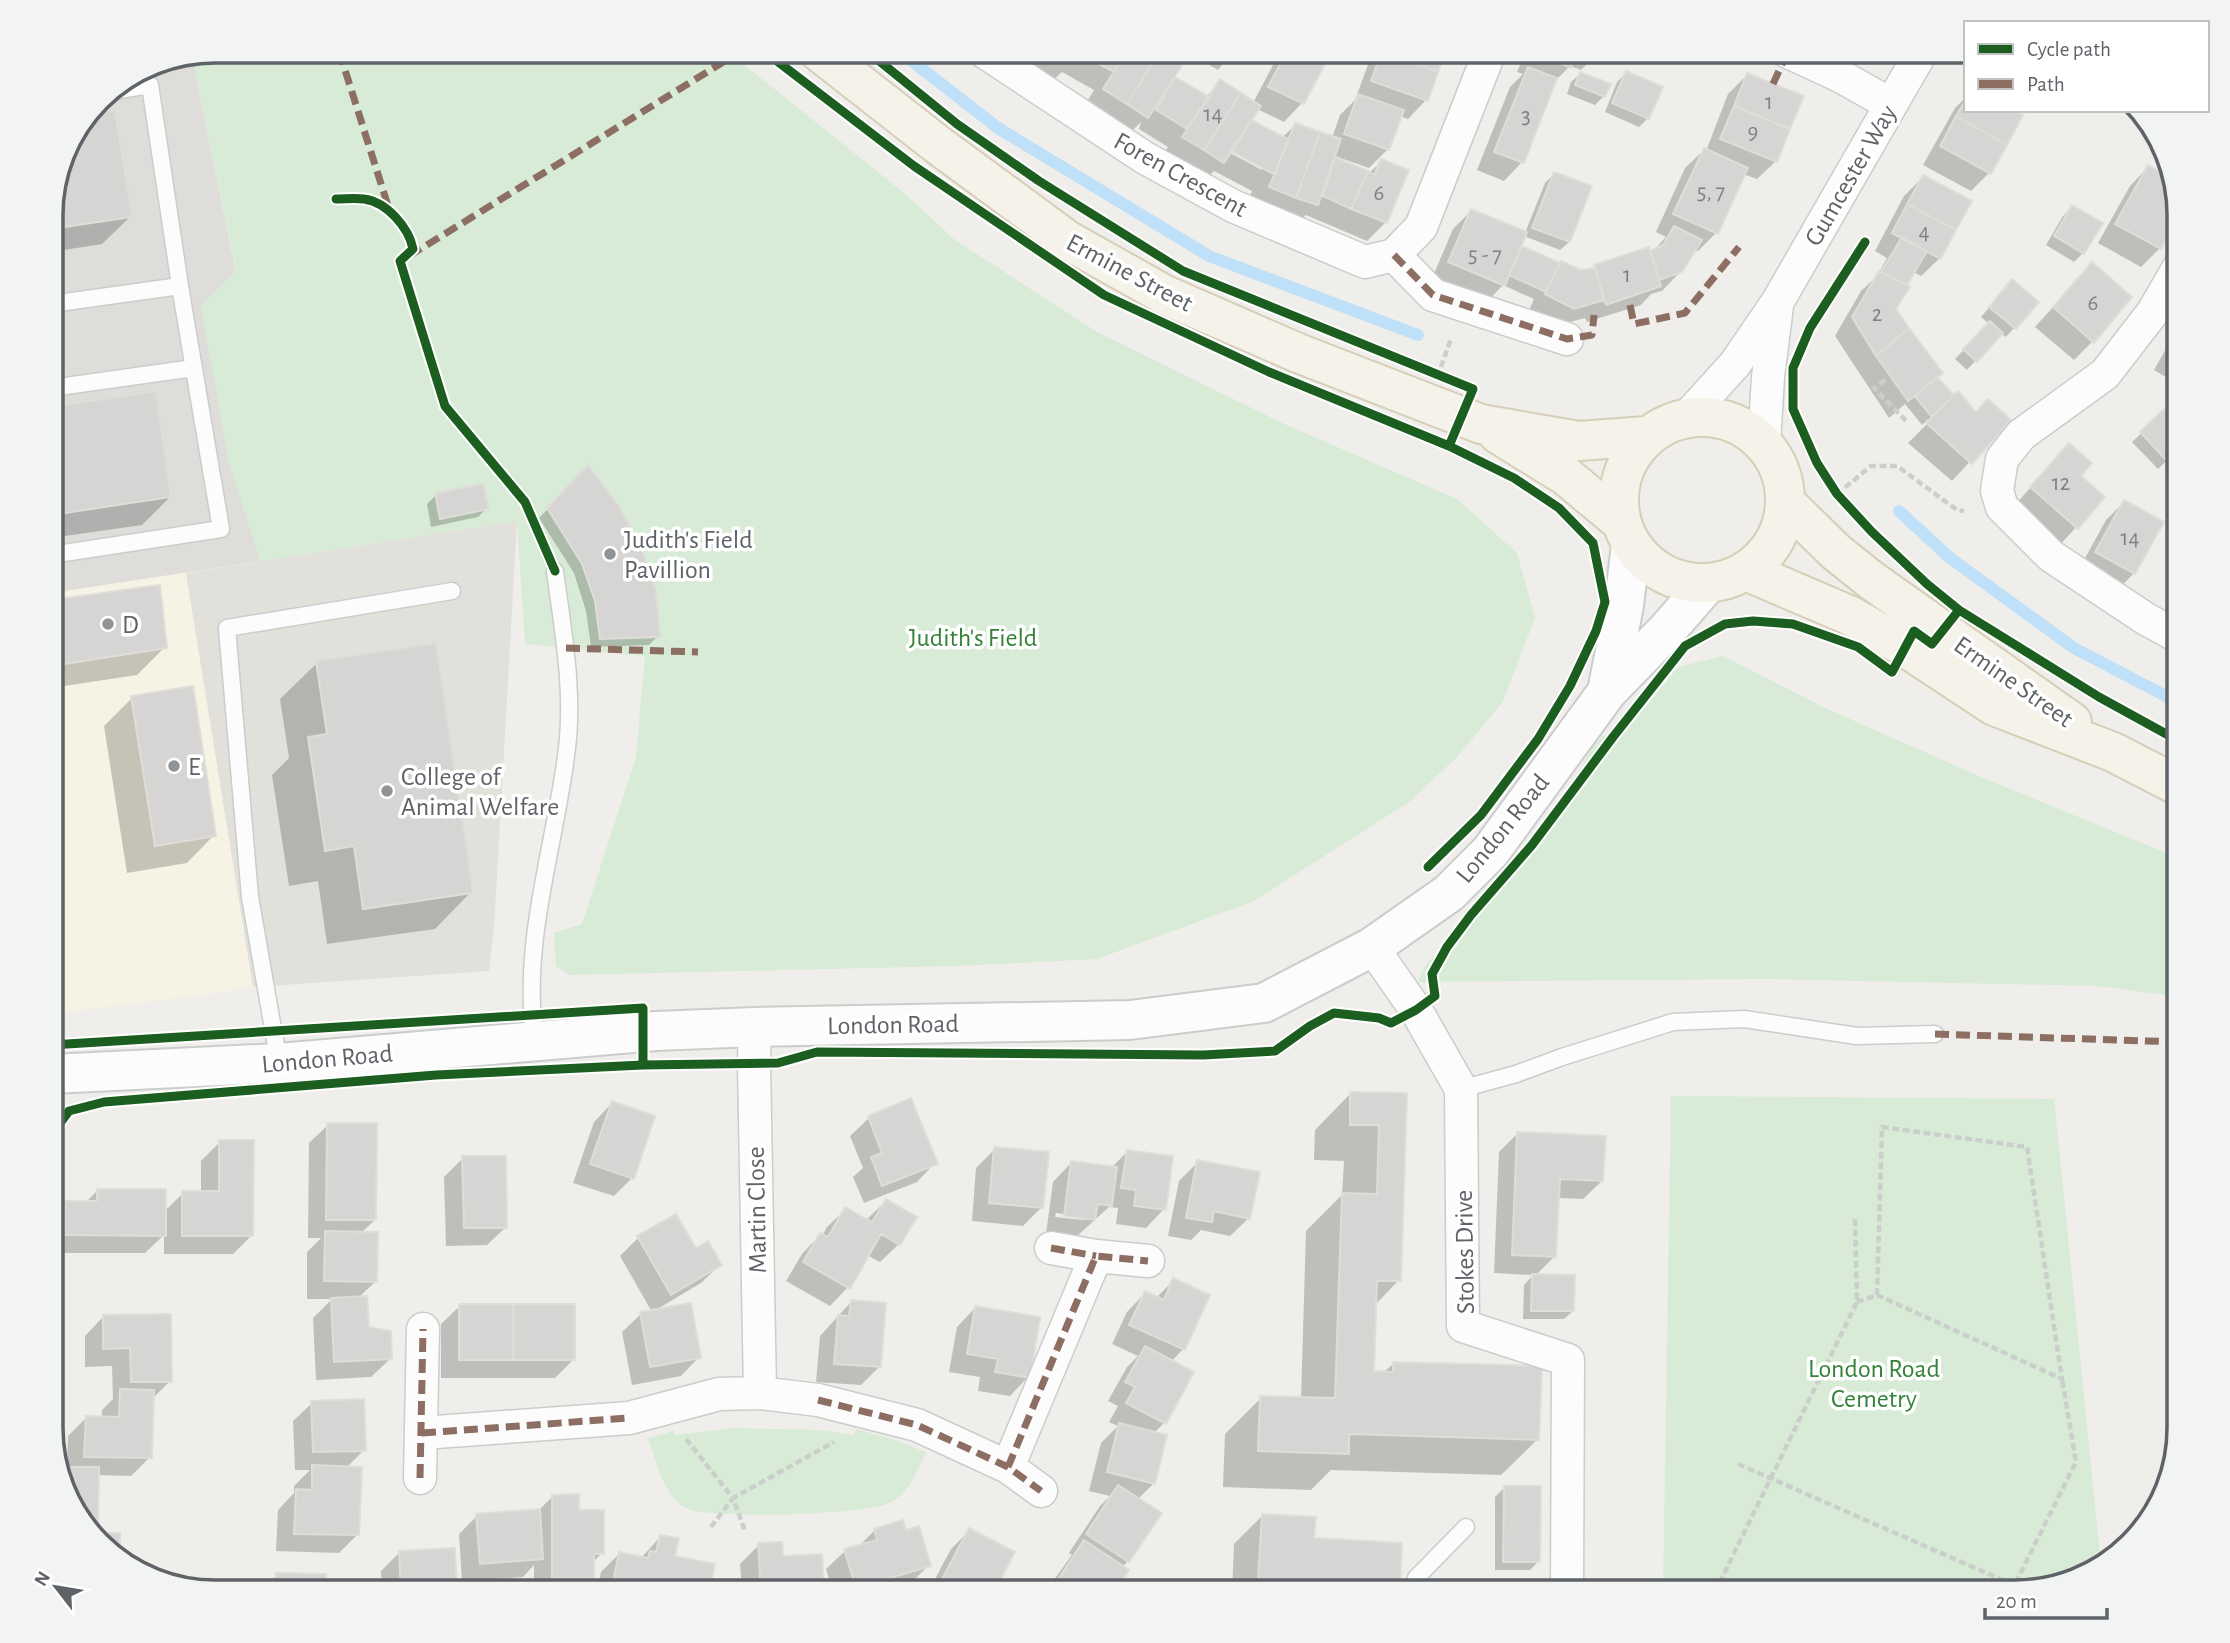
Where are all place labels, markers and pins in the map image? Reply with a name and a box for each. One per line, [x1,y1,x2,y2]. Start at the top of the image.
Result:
place label: Judith's Field Pavillion [624,527,753,583]
marker: Judith's Field Pavillion [602,546,618,562]
place label: D [122,612,139,638]
marker: D [100,616,116,632]
place label: E [188,754,201,780]
marker: E [166,758,182,774]
place label: College of Animal Welfare [401,764,559,820]
marker: College of Animal Welfare [379,783,395,799]

